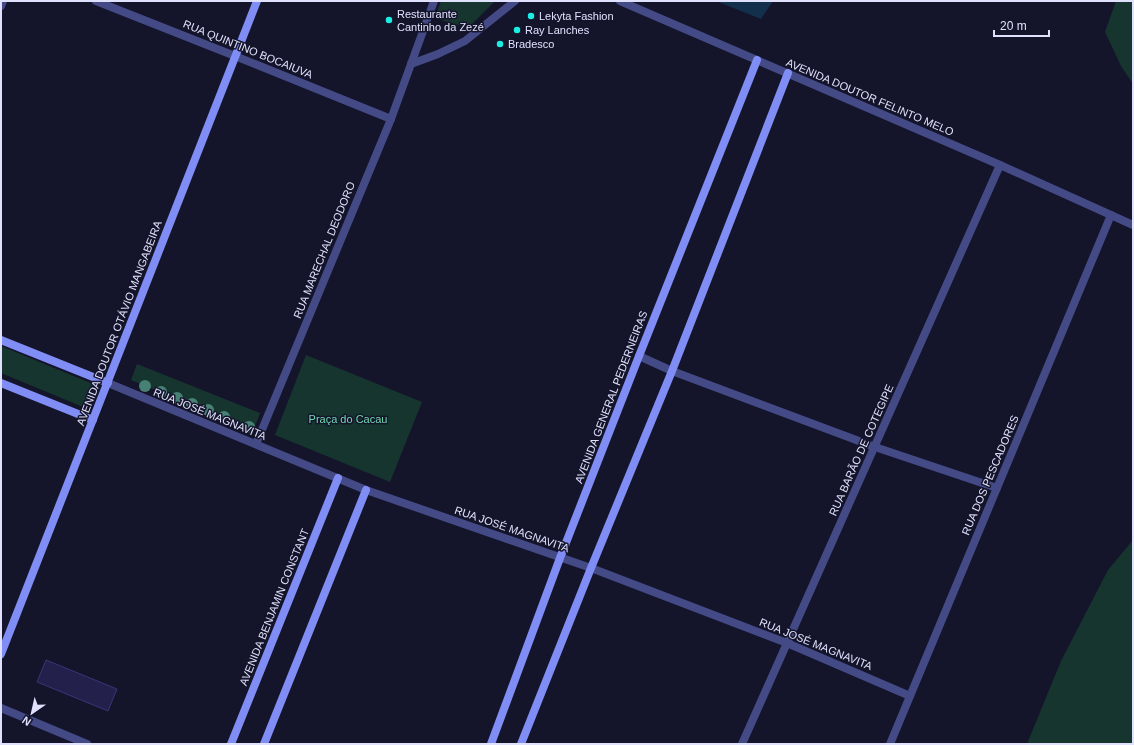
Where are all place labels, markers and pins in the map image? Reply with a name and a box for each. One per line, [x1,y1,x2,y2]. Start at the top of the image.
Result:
place label: Restaurante Cantinho da Zezé [397,8,484,33]
place label: Lekyta Fashion [539,10,614,22]
marker: Lekyta Fashion [526,11,536,21]
marker: Restaurante Cantinho da Zezé [384,15,394,25]
place label: Ray Lanches [525,24,590,36]
marker: Ray Lanches [512,25,522,35]
place label: Bradesco [508,38,554,50]
marker: Bradesco [495,39,505,49]

